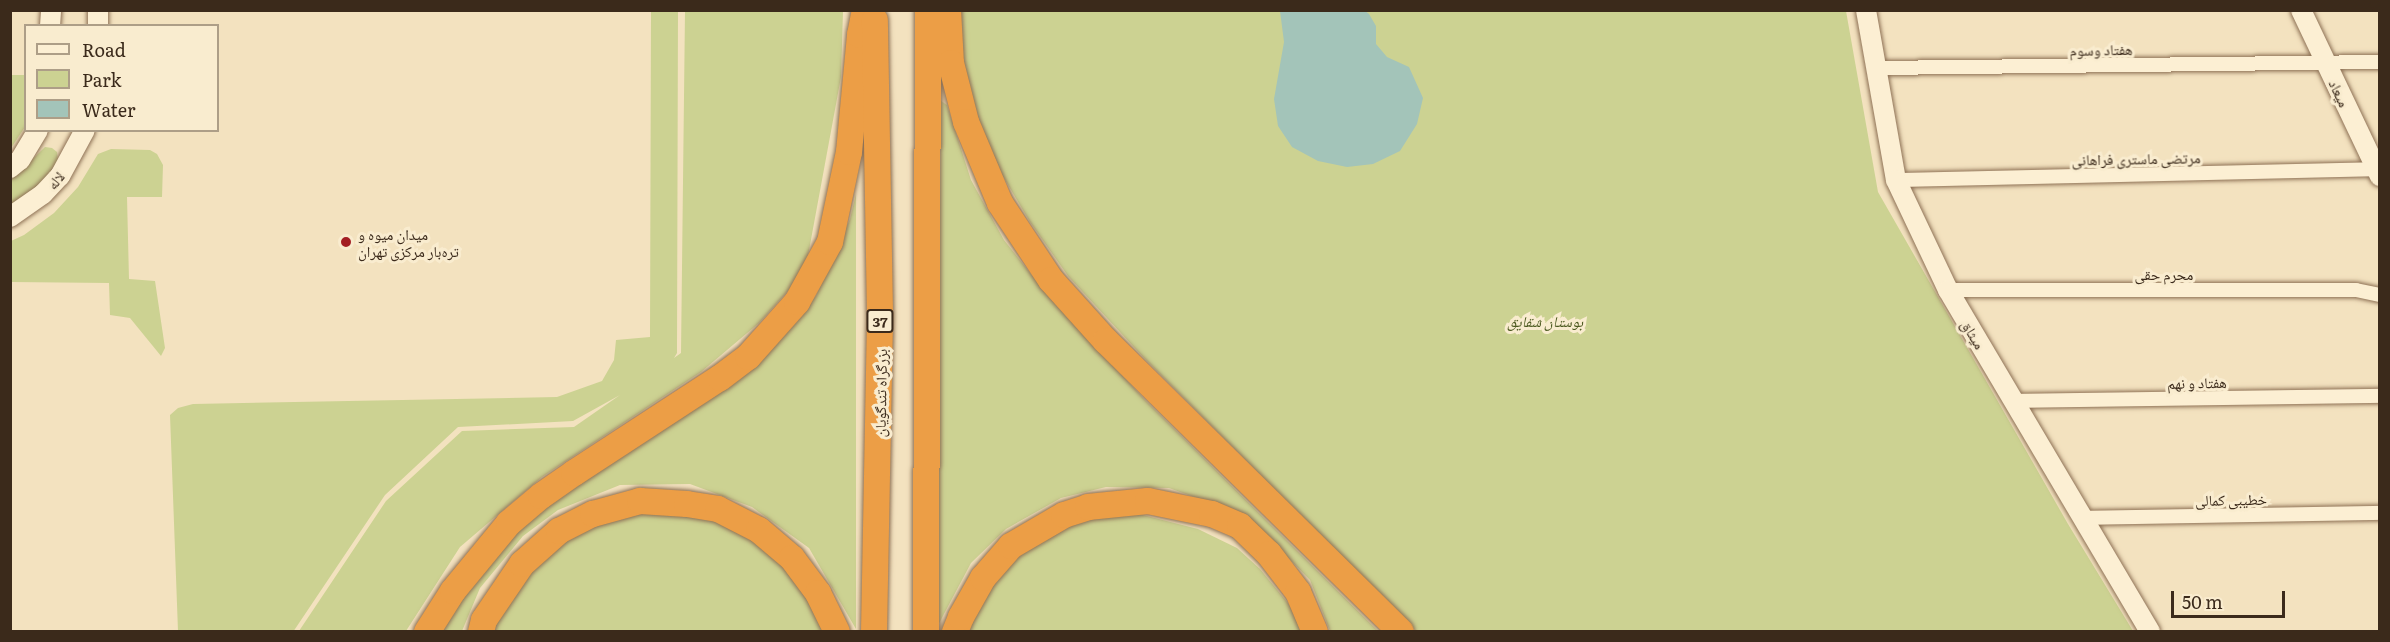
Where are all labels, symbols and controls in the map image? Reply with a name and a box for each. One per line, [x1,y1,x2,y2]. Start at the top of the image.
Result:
legend [24,24,219,132]
text: Road [82,36,126,63]
street label: هفتاد وسوم [2069,39,2133,59]
text: Park [82,66,121,93]
street label: میعاد [2326,76,2354,110]
text: Water [82,96,135,123]
street label: مرتضی ماستری فراهانی [2071,148,2201,168]
street label: لاله [42,167,68,193]
place label: میدان میوه و تره‌بار مرکزی تهران [358,224,459,259]
marker: میدان میوه و تره‌بار مرکزی تهران [339,235,353,249]
street label: محرم حقی [2135,265,2193,283]
road number: 37 [865,310,895,332]
park label: بوستان شقایق [1507,312,1583,330]
street label: میثاق [1958,316,1990,352]
street label: بزرگراه تندگویان [870,349,890,437]
street label: هفتاد و نهم [2167,372,2227,392]
street label: خطیبی کمالی [2195,489,2267,509]
scale bar [2174,579,2288,617]
text: 50 m [2182,588,2223,615]

